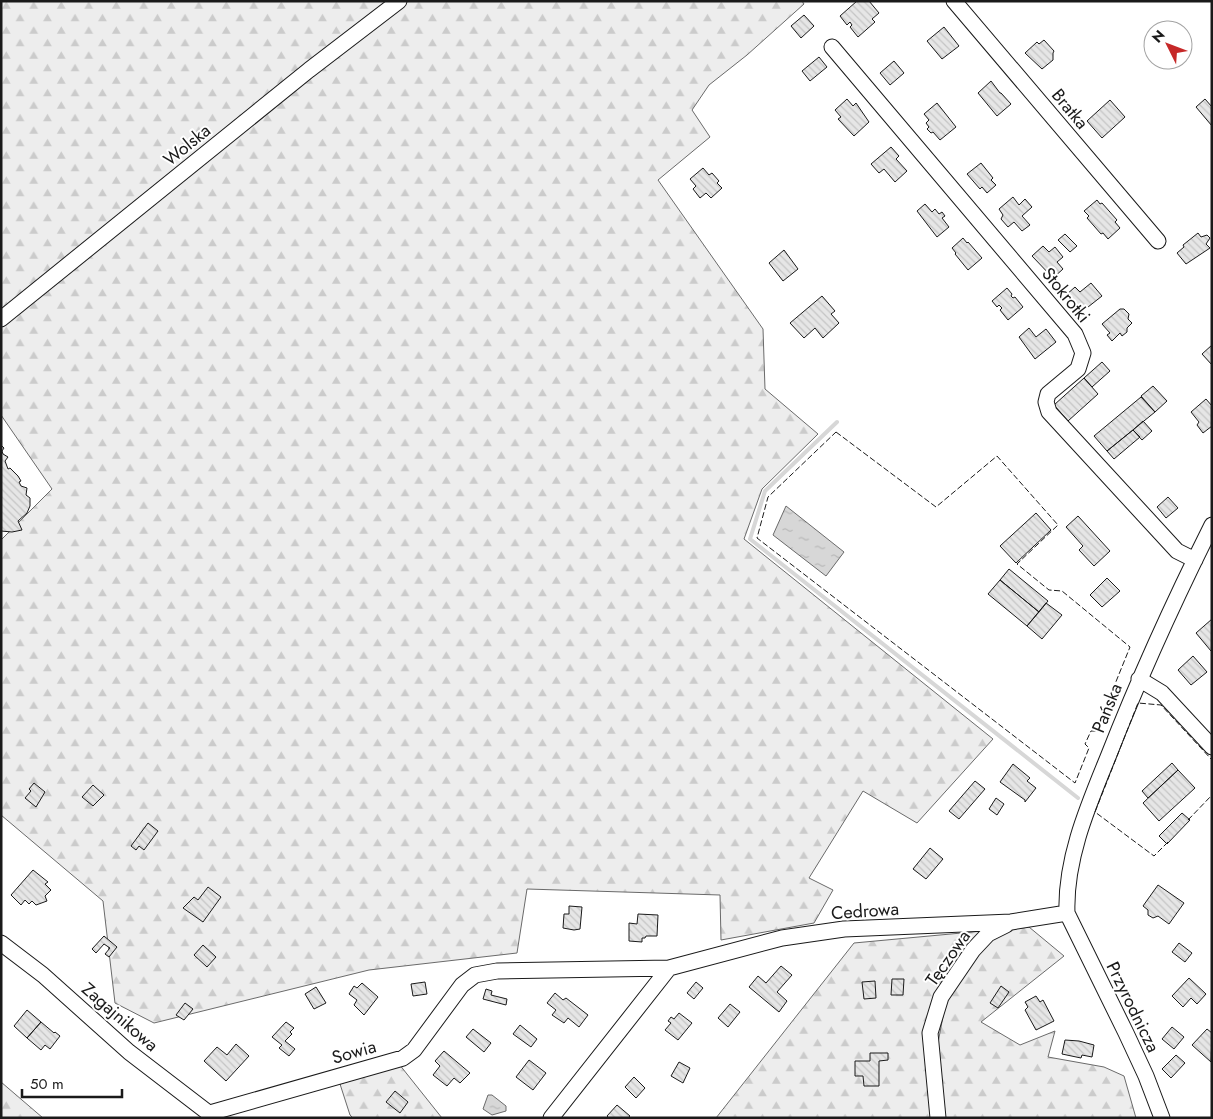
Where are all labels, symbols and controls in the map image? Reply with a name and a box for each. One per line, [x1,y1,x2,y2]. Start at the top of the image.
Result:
north arrow [1143,20,1193,70]
text: N [1147,25,1169,47]
street label: Bratka [1045,83,1095,135]
street label: Wolska [158,118,216,172]
street label: Stokrotki [1036,262,1096,328]
street label: Pańska [1085,679,1129,737]
street label: Cedrowa [830,896,900,926]
street label: Tęczowa [919,925,977,991]
street label: Przyrodnicza [1100,957,1166,1057]
street label: Zagajnikowa [76,976,164,1058]
street label: Sowia [329,1033,379,1071]
scale bar [22,1066,122,1098]
text: 50 m [30,1073,64,1095]

